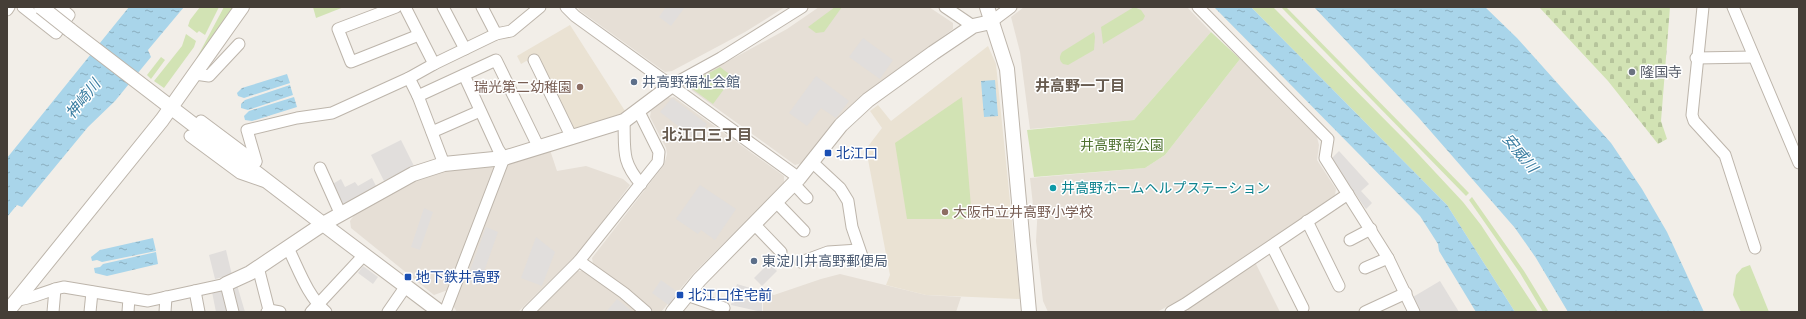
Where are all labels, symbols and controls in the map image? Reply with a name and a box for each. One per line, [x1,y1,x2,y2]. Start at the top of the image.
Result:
place label: 隆国寺 [1640,64,1682,81]
marker: 隆国寺 [1627,67,1637,77]
water label: 神崎川 [62,74,105,122]
place label: 井高野福祉会館 [642,74,740,91]
marker: 井高野福祉会館 [629,77,639,87]
district label: 井高野一丁目 [1035,77,1125,95]
place label: 瑞光第二幼稚園 [474,79,572,96]
marker: 瑞光第二幼稚園 [575,82,585,92]
district label: 北江口三丁目 [662,126,752,144]
water label: 安威川 [1499,130,1543,178]
park label: 井高野南公園 [1080,137,1164,154]
place label: 北江口 [836,145,878,162]
marker: 北江口 [823,148,833,158]
place label: 井高野ホームヘルプステーション [1061,180,1270,197]
marker: 井高野ホームヘルプステーション [1048,183,1058,193]
place label: 大阪市立井高野小学校 [953,204,1093,221]
marker: 大阪市立井高野小学校 [940,207,950,217]
place label: 東淀川井高野郵便局 [762,253,888,270]
marker: 東淀川井高野郵便局 [749,256,759,266]
place label: 地下鉄井高野 [416,269,500,286]
marker: 地下鉄井高野 [403,272,413,282]
place label: 北江口住宅前 [688,287,772,304]
marker: 北江口住宅前 [675,290,685,300]

